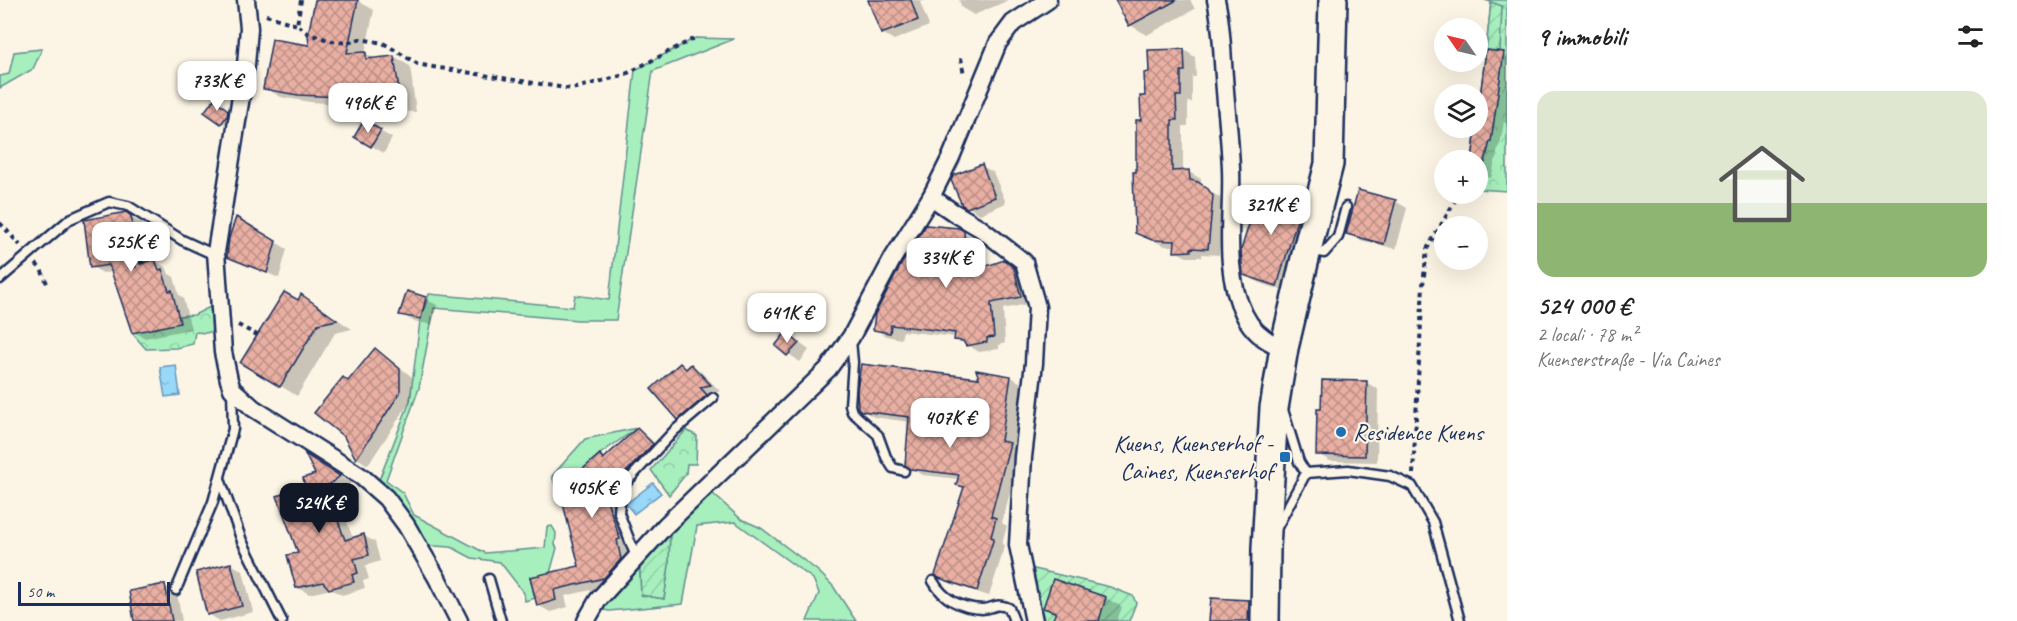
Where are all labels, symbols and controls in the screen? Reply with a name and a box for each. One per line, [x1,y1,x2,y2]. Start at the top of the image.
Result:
north arrow [1434,18,1488,72]
map controls [1434,18,1488,270]
text: 9 immobili [1537,20,1626,53]
icon: filters [1954,20,1987,53]
pin: 733K € [168,61,266,112]
text: 733K € [192,68,242,93]
pin: 496K € [319,83,417,134]
button: layers [1434,84,1488,138]
text: 496K € [342,90,394,115]
icon: home [1708,130,1816,238]
button: + [1434,150,1488,204]
pin: 321K € [1222,185,1320,236]
text: 321K € [1246,192,1297,217]
button: − [1434,216,1488,270]
pin: 525K € [82,222,180,273]
text: 525K € [106,229,156,254]
pin: 334K € [897,238,995,289]
text: 334K € [921,245,972,270]
text: 524 000 € [1537,289,1631,322]
pin: 641K € [738,293,836,344]
text: 641K € [761,300,813,325]
text: 2 locali · 78 m² [1537,322,1637,347]
text: Kuenserstraße - Via Caines [1537,347,1720,372]
pin: 407K € [901,398,999,449]
text: 407K € [925,405,975,430]
place label: Residence Kuens [1353,417,1485,447]
marker: Residence Kuens [1334,425,1348,439]
place label: Kuens, Kuenserhof - Caines, Kuenserhof [1113,428,1278,486]
marker: Kuens, Kuenserhof - Caines, Kuenserhof [1278,450,1292,464]
pin: 405K € [543,468,641,519]
text: 405K € [567,475,617,500]
pin: 524K € [270,483,368,534]
text: 524K € [294,490,344,515]
scale bar [18,579,170,606]
text: 50 m [27,582,54,602]

